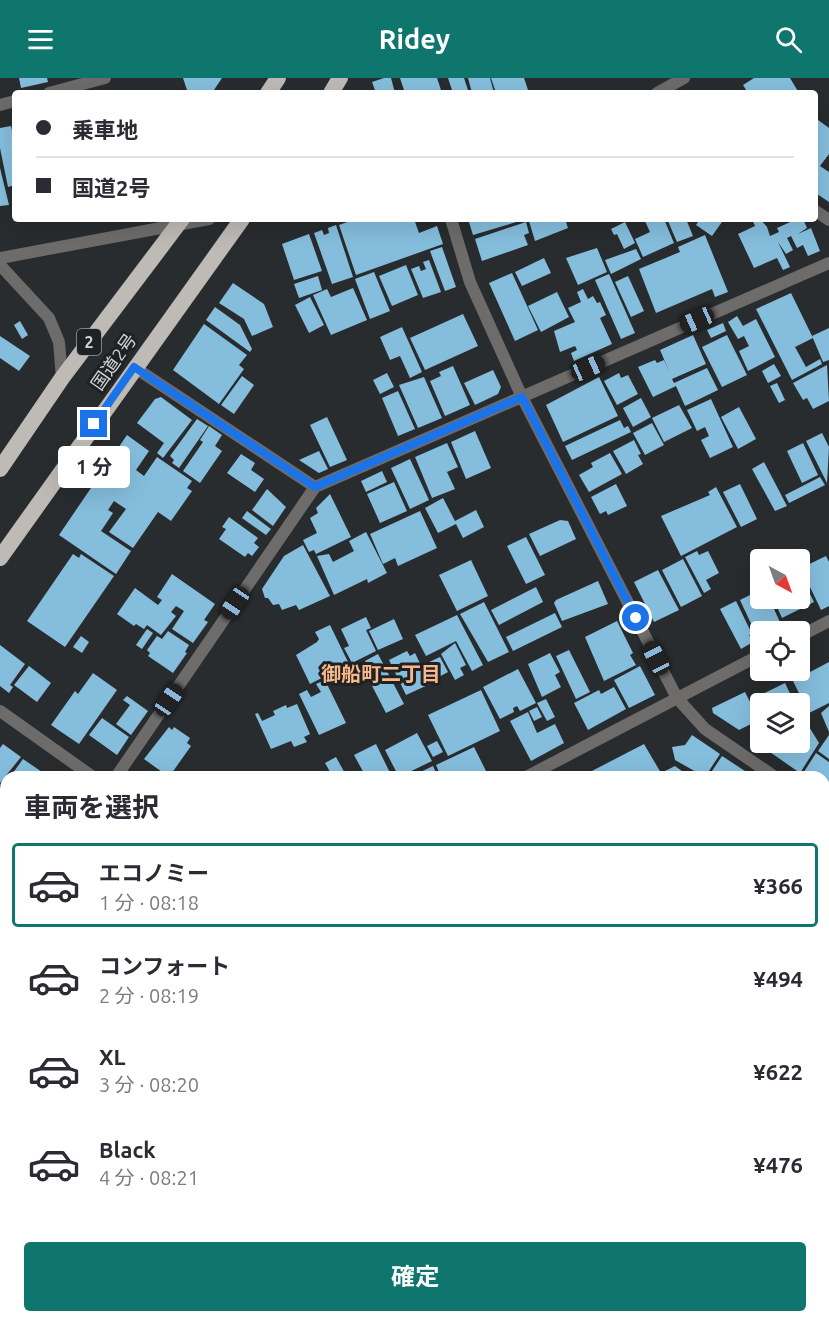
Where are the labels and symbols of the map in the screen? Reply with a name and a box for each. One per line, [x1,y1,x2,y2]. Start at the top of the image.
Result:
car [677,304,717,336]
road number: 2 [77,329,101,355]
street label: 国道2号 [87,329,140,393]
car [568,352,608,384]
route end [80,410,107,437]
callout: 1 分 [58,445,130,487]
north arrow [750,549,810,609]
car [217,583,253,623]
route start [622,604,649,631]
car [640,638,672,678]
district label: 御船町二丁目 [321,662,441,685]
car [151,680,187,720]

